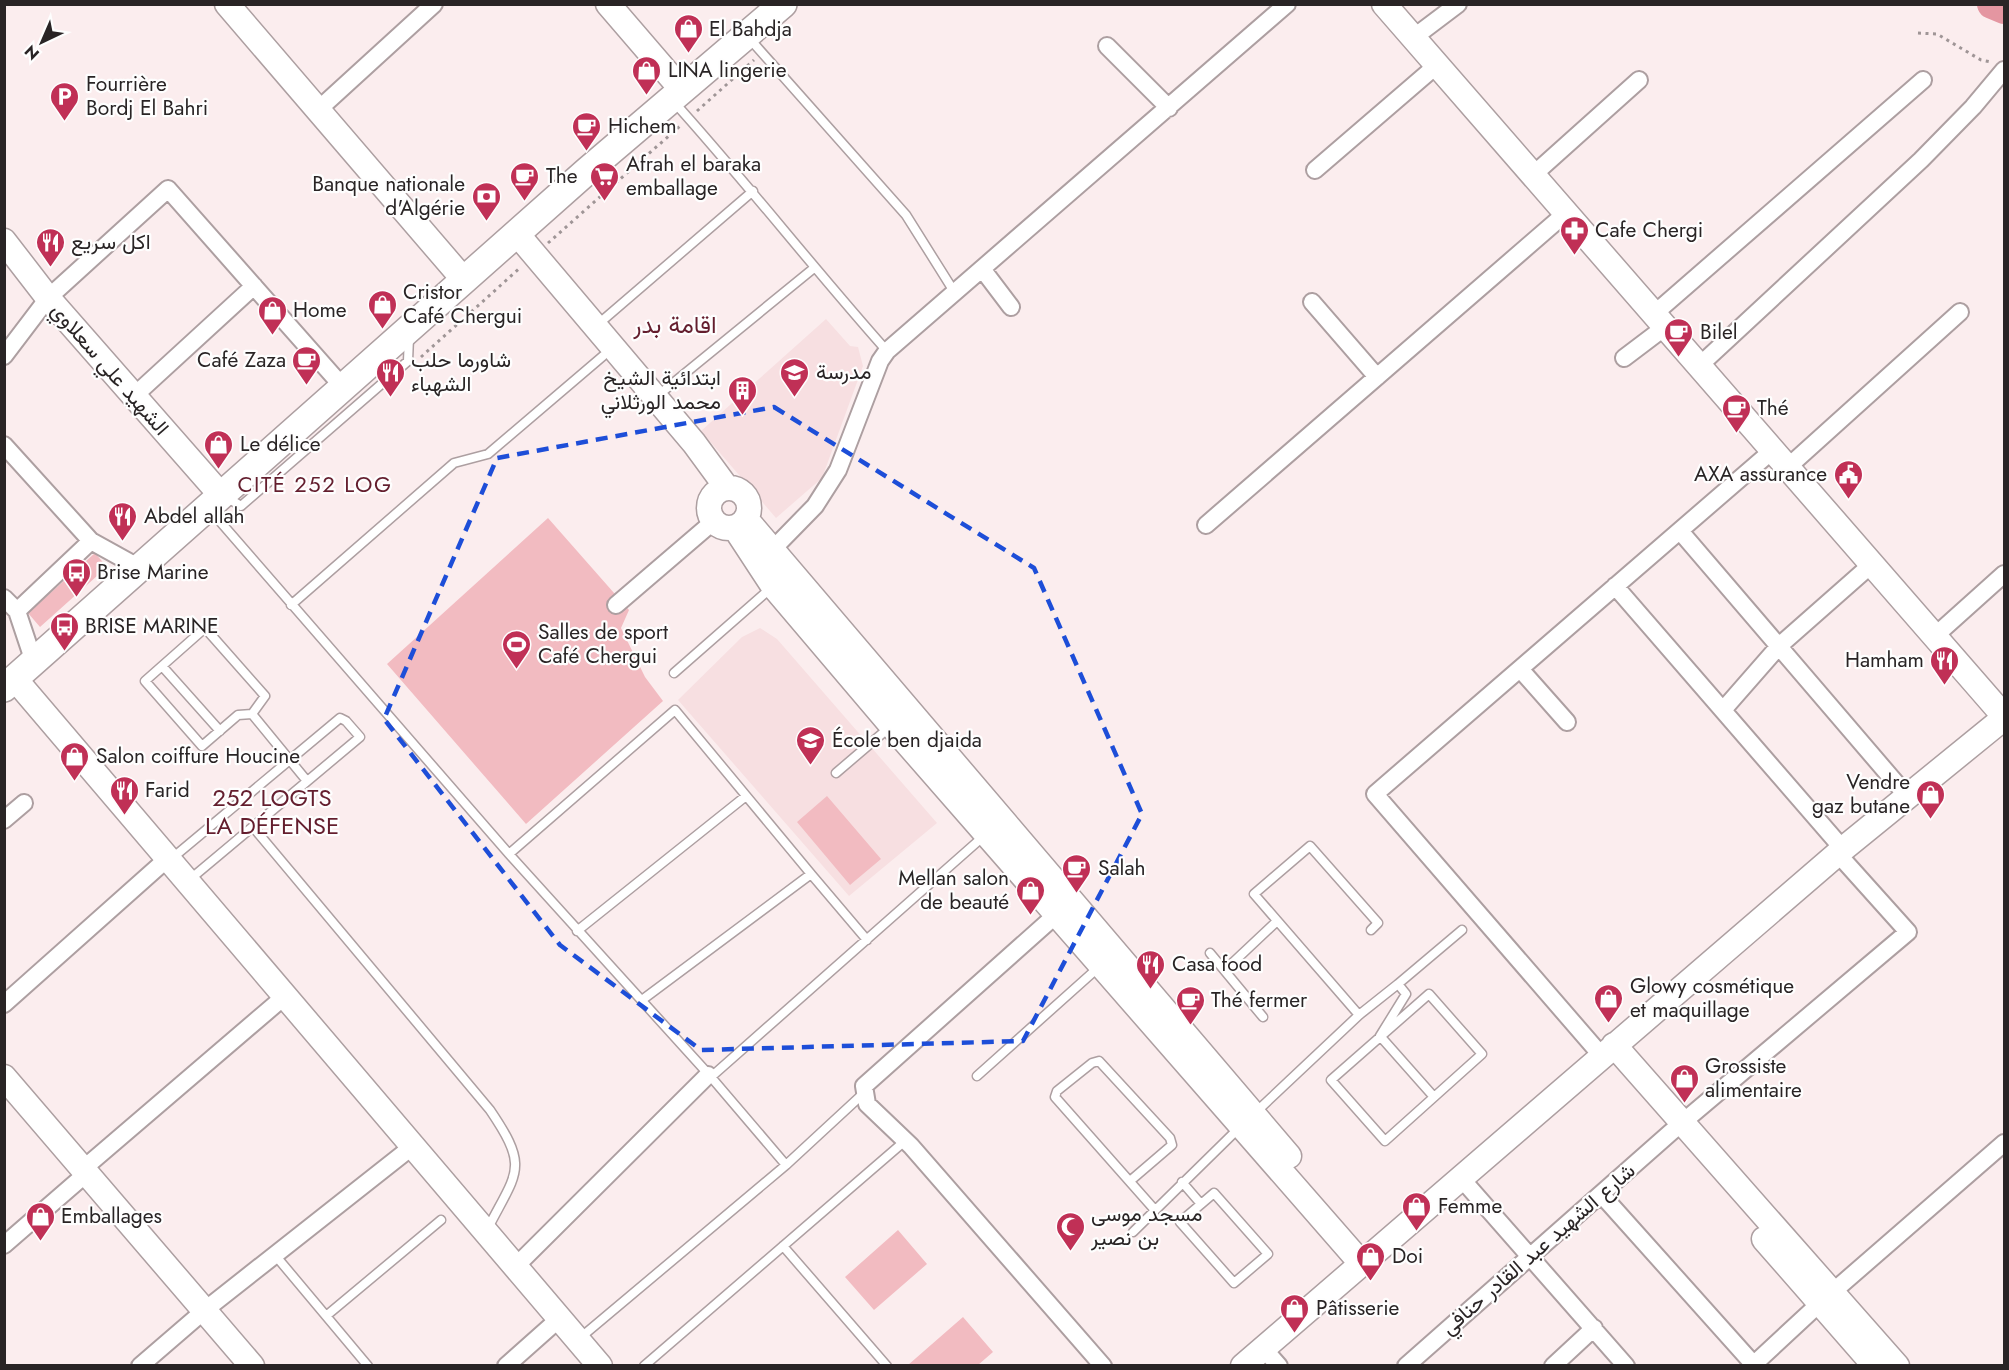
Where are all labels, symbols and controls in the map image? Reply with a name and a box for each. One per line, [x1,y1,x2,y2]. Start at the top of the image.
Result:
north arrow [12,12,72,72]
shop icon: El Bahdja [672,13,704,55]
place label: El Bahdja [709,14,792,44]
text: N [19,40,44,65]
shop icon: LINA lingerie [631,54,663,96]
place label: LINA lingerie [668,55,787,85]
place label: Fourrière Bordj El Bahri [86,69,208,123]
parking icon: Fourrière Bordj El Bahri [49,80,81,122]
cafe icon: Hichem [571,110,603,152]
place label: Hichem [608,111,677,141]
place label: Afrah el baraka emballage [626,149,761,203]
cafe icon: The [509,160,541,202]
supermarket icon: Afrah el baraka emballage [589,160,621,202]
place label: The [546,161,578,191]
place label: Banque nationale d'Algérie [312,169,465,223]
bank icon: Banque nationale d'Algérie [470,180,502,222]
pharmacy icon: Cafe Chergi [1558,214,1590,256]
place label: Cafe Chergi [1595,215,1703,245]
restaurant icon: اكل سريع [34,226,66,268]
place label: اكل سريع [71,227,151,257]
place label: Cristor Café Chergui [403,277,522,331]
shop icon: Cristor Café Chergui [366,288,398,330]
shop icon: Home [256,294,288,336]
place label: Home [293,295,347,325]
street label: الشهيد علي سعلاوي [42,296,176,443]
district label: اقامة بدر [632,307,717,342]
cafe icon: Bilel [1663,316,1695,358]
place label: Bilel [1700,317,1738,347]
cafe icon: Café Zaza [291,344,323,386]
place label: Café Zaza [197,345,286,375]
place label: شاورما حلب الشهباء [411,345,511,399]
restaurant icon: شاورما حلب الشهباء [374,356,406,398]
school or university icon: مدرسة [779,356,811,398]
place label: مدرسة [816,357,871,387]
place label: ابتدائية الشيخ محمد الورثلاني [601,363,721,419]
building icon: ابتدائية الشيخ محمد الورثلاني [726,374,758,416]
cafe icon: Thé [1720,392,1752,434]
place label: Thé [1757,393,1789,423]
shop icon: Le délice [203,428,235,470]
place label: Le délice [240,429,321,459]
public building icon: AXA assurance [1832,458,1864,500]
place label: AXA assurance [1694,459,1827,489]
district label: CITÉ 252 LOG [237,468,393,500]
restaurant icon: Abdel allah [107,500,139,542]
place label: Abdel allah [144,501,245,531]
bus stop icon: Brise Marine [60,556,92,598]
place label: Brise Marine [97,557,209,587]
bus stop icon: BRISE MARINE [48,610,80,652]
place label: BRISE MARINE [85,611,219,641]
place label: Salles de sport Café Chergui [538,617,668,671]
sports icon: Salles de sport Café Chergui [501,628,533,670]
restaurant icon: Hamham [1929,644,1961,686]
place label: Hamham [1845,645,1924,675]
school or university icon: École ben djaida [795,724,827,766]
place label: École ben djaida [832,725,982,755]
shop icon: Salon coiffure Houcine [59,740,91,782]
place label: Salon coiffure Houcine [96,741,300,771]
place label: Vendre gaz butane [1812,767,1910,821]
restaurant icon: Farid [108,774,140,816]
place label: Farid [145,775,190,805]
shop icon: Vendre gaz butane [1915,778,1947,820]
district label: 252 LOGTS LA DÉFENSE [205,780,339,843]
cafe icon: Salah [1061,852,1093,894]
place label: Salah [1098,853,1146,883]
place label: Mellan salon de beauté [898,863,1009,917]
shop icon: Mellan salon de beauté [1014,874,1046,916]
restaurant icon: Casa food [1135,948,1167,990]
place label: Casa food [1172,949,1262,979]
place label: Glowy cosmétique et maquillage [1630,971,1794,1025]
shop icon: Glowy cosmétique et maquillage [1593,982,1625,1024]
cafe icon: Thé fermer [1174,984,1206,1026]
place label: Thé fermer [1211,985,1308,1015]
place label: Grossiste alimentaire [1705,1051,1802,1105]
shop icon: Grossiste alimentaire [1668,1062,1700,1104]
street label: شارع الشهيد عبد القادر حنافي [1434,1156,1643,1343]
shop icon: Femme [1401,1190,1433,1232]
place label: Femme [1438,1191,1502,1221]
place label: مسجد موسى بن نصير [1090,1199,1202,1253]
shop icon: Emballages [24,1200,56,1242]
place label: Emballages [61,1201,162,1231]
mosque icon: مسجد موسى بن نصير [1054,1210,1086,1252]
shop icon: Doi [1355,1240,1387,1282]
place label: Doi [1392,1241,1423,1271]
shop icon: Pâtisserie [1279,1292,1311,1334]
place label: Pâtisserie [1316,1293,1400,1323]

